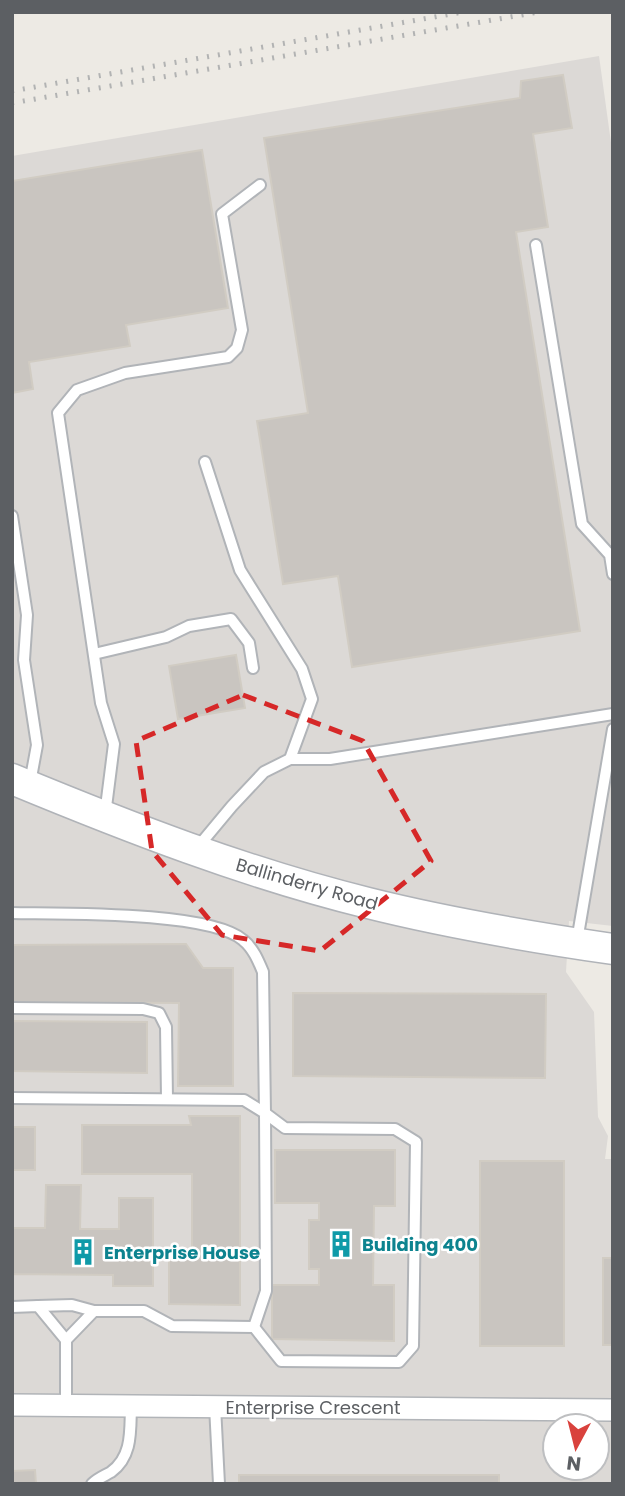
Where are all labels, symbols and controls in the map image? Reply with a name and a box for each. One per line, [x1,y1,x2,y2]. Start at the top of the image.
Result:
street label: Ballinderry Road [233,852,381,916]
building icon: Building 400 [326,1229,356,1259]
place label: Building 400 [362,1232,478,1257]
building icon: Enterprise House [68,1237,98,1267]
place label: Enterprise House [104,1240,260,1265]
street label: Enterprise Crescent [225,1395,401,1420]
north arrow [541,1412,611,1482]
text: N [565,1449,583,1478]

